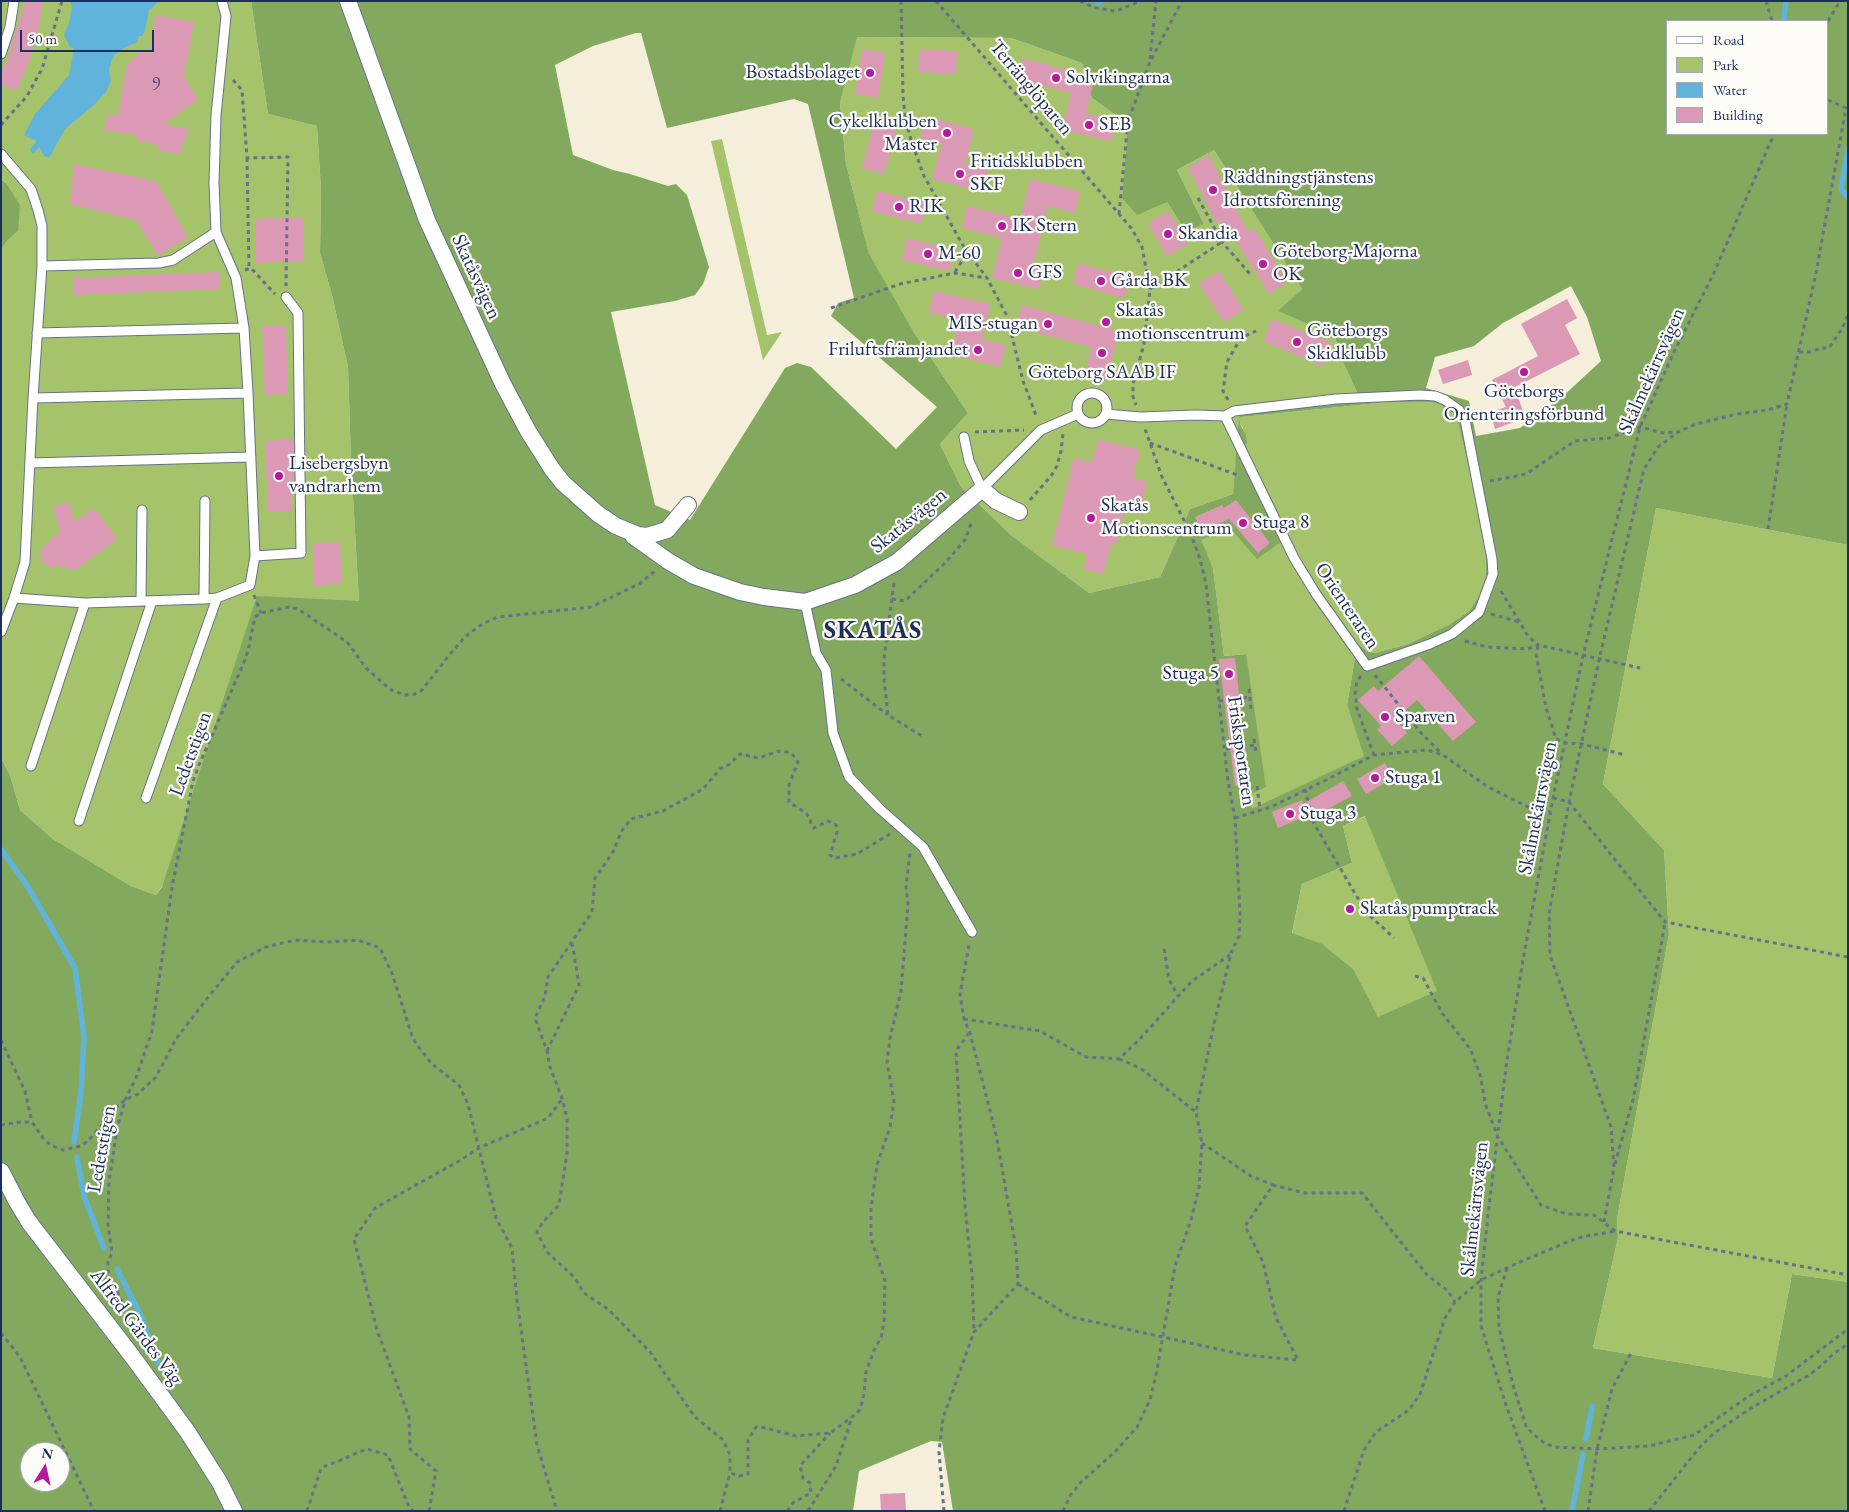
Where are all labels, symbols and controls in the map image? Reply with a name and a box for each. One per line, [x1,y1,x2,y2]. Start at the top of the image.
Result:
scale bar [22,20,156,52]
legend [1666,20,1829,135]
text: 50 m [28,29,57,48]
text: Road [1713,30,1744,49]
street label: Terränglöparen [984,35,1078,141]
text: Park [1713,55,1739,74]
place label: Bostadsbolaget [746,61,860,85]
place label: Solvikingarna [1066,66,1170,90]
marker: Bostadsbolaget [864,67,876,79]
marker: Solvikingarna [1050,72,1062,84]
house number: 9 [152,74,160,96]
text: Water [1713,80,1747,99]
text: Building [1713,105,1763,124]
place label: Cykelklubben Master [828,110,937,157]
place label: SEB [1099,113,1131,137]
marker: SEB [1083,119,1095,131]
marker: Cykelklubben Master [941,127,953,139]
place label: Fritidsklubben SKF [970,150,1083,197]
place label: Räddningstjänstens Idrottsförening [1223,166,1374,213]
marker: Fritidsklubben SKF [954,168,966,180]
marker: Räddningstjänstens Idrottsförening [1207,184,1219,196]
place label: RIK [909,195,944,219]
marker: RIK [893,201,905,213]
place label: IK Stern [1012,214,1077,238]
marker: IK Stern [996,220,1008,232]
place label: Skandia [1178,222,1238,246]
marker: Skandia [1162,228,1174,240]
street label: Skatåsvägen [446,231,506,323]
place label: Göteborg-Majorna OK [1273,240,1418,287]
place label: M-60 [938,242,981,266]
marker: M-60 [922,248,934,260]
marker: Göteborg-Majorna OK [1257,258,1269,270]
place label: GFS [1028,261,1062,285]
marker: GFS [1012,267,1024,279]
place label: Gårda BK [1111,269,1188,293]
marker: Gårda BK [1095,275,1107,287]
place label: Skatås motionscentrum [1116,299,1245,346]
street label: Skålmekärrsvägen [1613,304,1691,438]
place label: MIS-stugan [948,312,1038,336]
marker: Skatås motionscentrum [1100,316,1112,328]
marker: MIS-stugan [1042,318,1054,330]
place label: Göteborgs Skidklubb [1307,319,1388,366]
marker: Göteborgs Skidklubb [1291,336,1303,348]
place label: Friluftsfrämjandet [828,338,968,362]
marker: Friluftsfrämjandet [972,344,984,356]
marker: Göteborg SAAB IF [1096,347,1108,359]
place label: Göteborg SAAB IF [1028,361,1176,385]
marker: Göteborgs Orienteringsförbund [1518,366,1530,378]
place label: Göteborgs Orienteringsförbund [1444,380,1604,427]
place label: Lisebergsbyn vandrarhem [289,452,389,499]
marker: Lisebergsbyn vandrarhem [273,470,285,482]
street label: Skatåsvägen [866,483,952,559]
place label: Skatås Motionscentrum [1101,494,1232,541]
place label: Stuga 8 [1253,511,1309,535]
marker: Skatås Motionscentrum [1085,512,1097,524]
marker: Stuga 8 [1237,517,1249,529]
street label: Orienteraren [1309,558,1385,654]
district label: SKATÅS [823,616,923,646]
place label: Stuga 5 [1163,662,1219,686]
marker: Stuga 5 [1223,668,1235,680]
street label: Frisksportaren [1221,695,1261,807]
place label: Sparven [1395,705,1456,729]
street label: Ledetstigen [165,708,217,800]
marker: Sparven [1379,711,1391,723]
street label: Skålmekärrsvägen [1513,739,1563,877]
place label: Stuga 1 [1385,766,1441,790]
marker: Stuga 1 [1369,772,1381,784]
place label: Stuga 3 [1300,802,1356,826]
marker: Stuga 3 [1284,808,1296,820]
place label: Skatås pumptrack [1360,897,1497,921]
marker: Skatås pumptrack [1344,903,1356,915]
street label: Ledetstigen [83,1103,121,1195]
street label: Skålmekärrsvägen [1456,1140,1494,1278]
street label: Alfred Gärdes Väg [85,1264,187,1390]
north arrow [20,1442,70,1492]
text: N [40,1443,55,1463]

